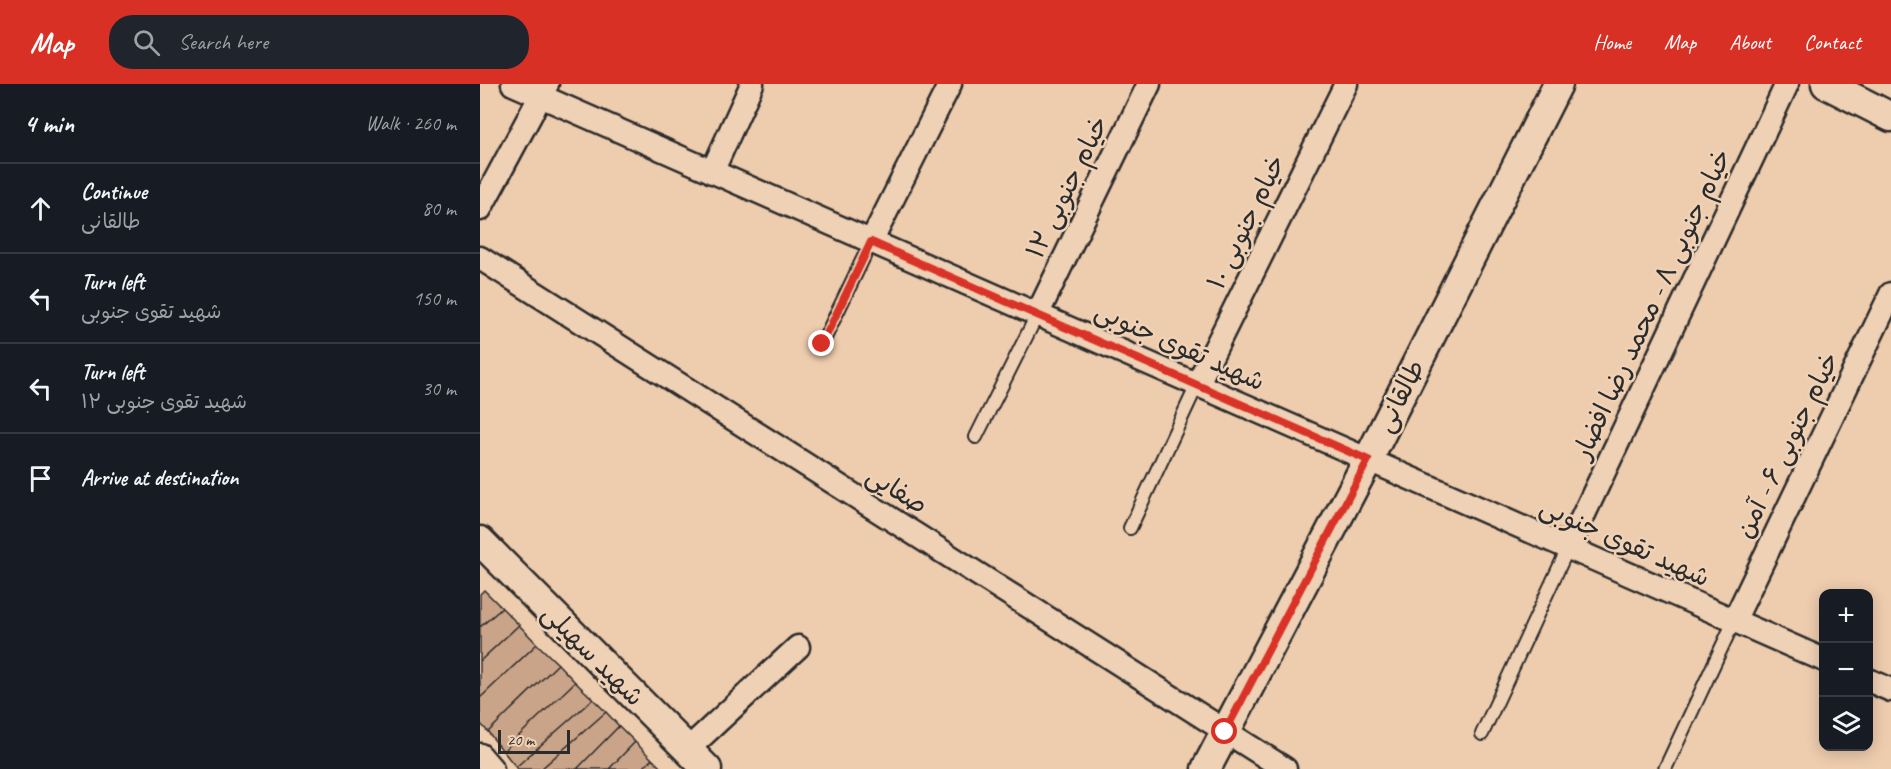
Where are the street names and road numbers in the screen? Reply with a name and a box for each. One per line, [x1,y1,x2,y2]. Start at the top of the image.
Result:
street label: خیام جنوبی ۱۲ [1018,110,1118,265]
street label: خیام جنوبی ۸ - محمد رضا افضار [1565,144,1741,467]
street label: خیام جنوبی ۱۰ [1199,149,1295,296]
street label: شهید تقوی جنوبی [1090,294,1270,398]
street label: خیام جنوبی ۶ - آمن [1728,346,1849,545]
street label: طالقانی [1368,354,1432,438]
street label: صفایی [860,458,934,522]
street label: شهید تقوی جنوبی [1535,490,1715,594]
street label: شهید سهیلی [535,597,651,713]

